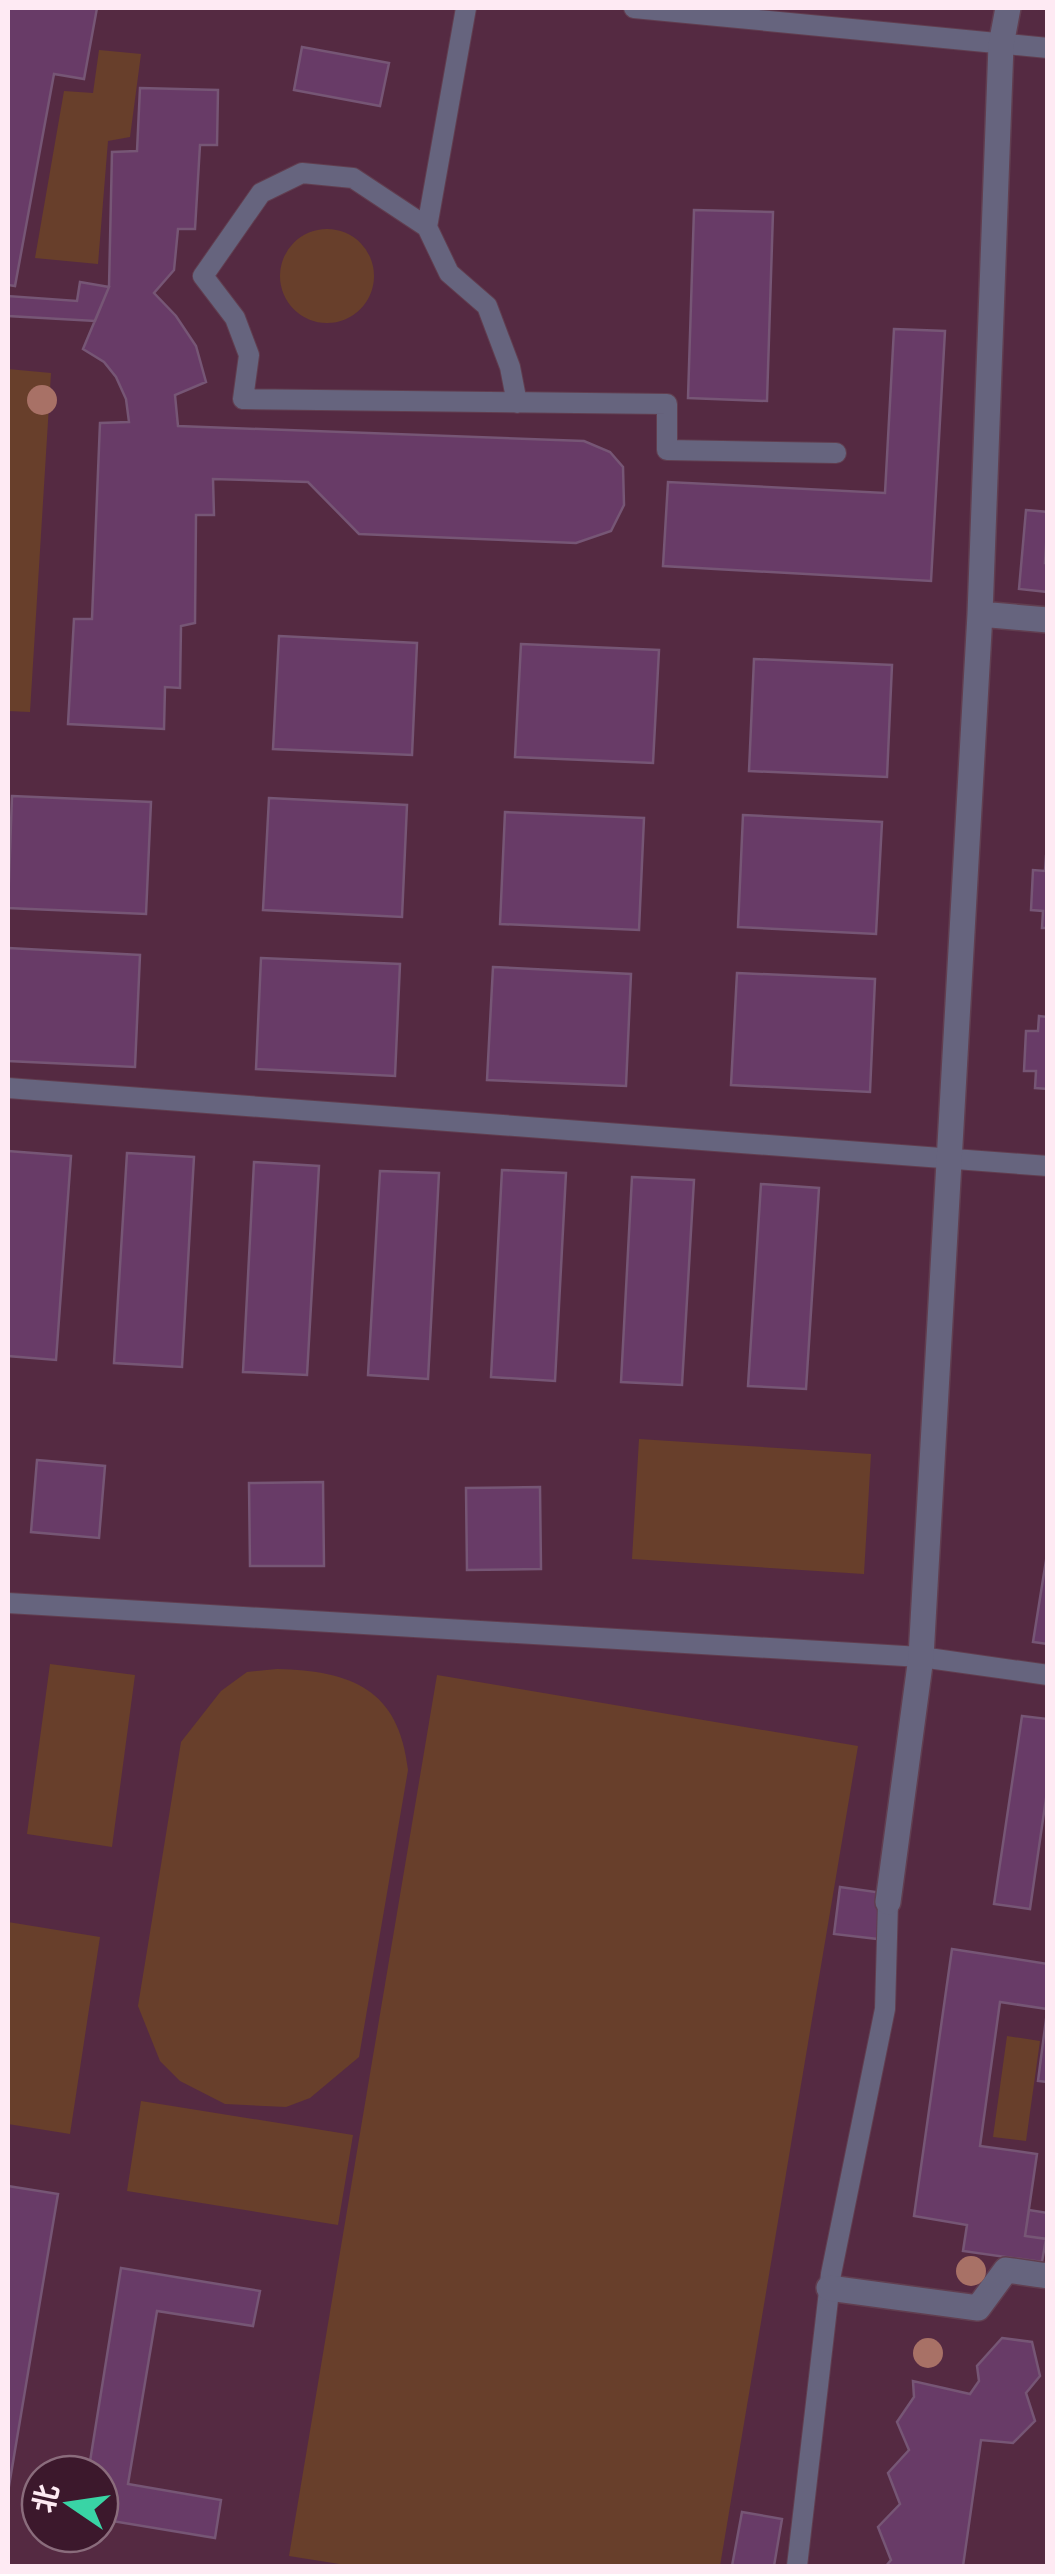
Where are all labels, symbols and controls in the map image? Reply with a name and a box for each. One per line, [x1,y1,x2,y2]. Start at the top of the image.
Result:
north arrow [20,2454,120,2554]
text: 北 [29,2482,64,2516]

